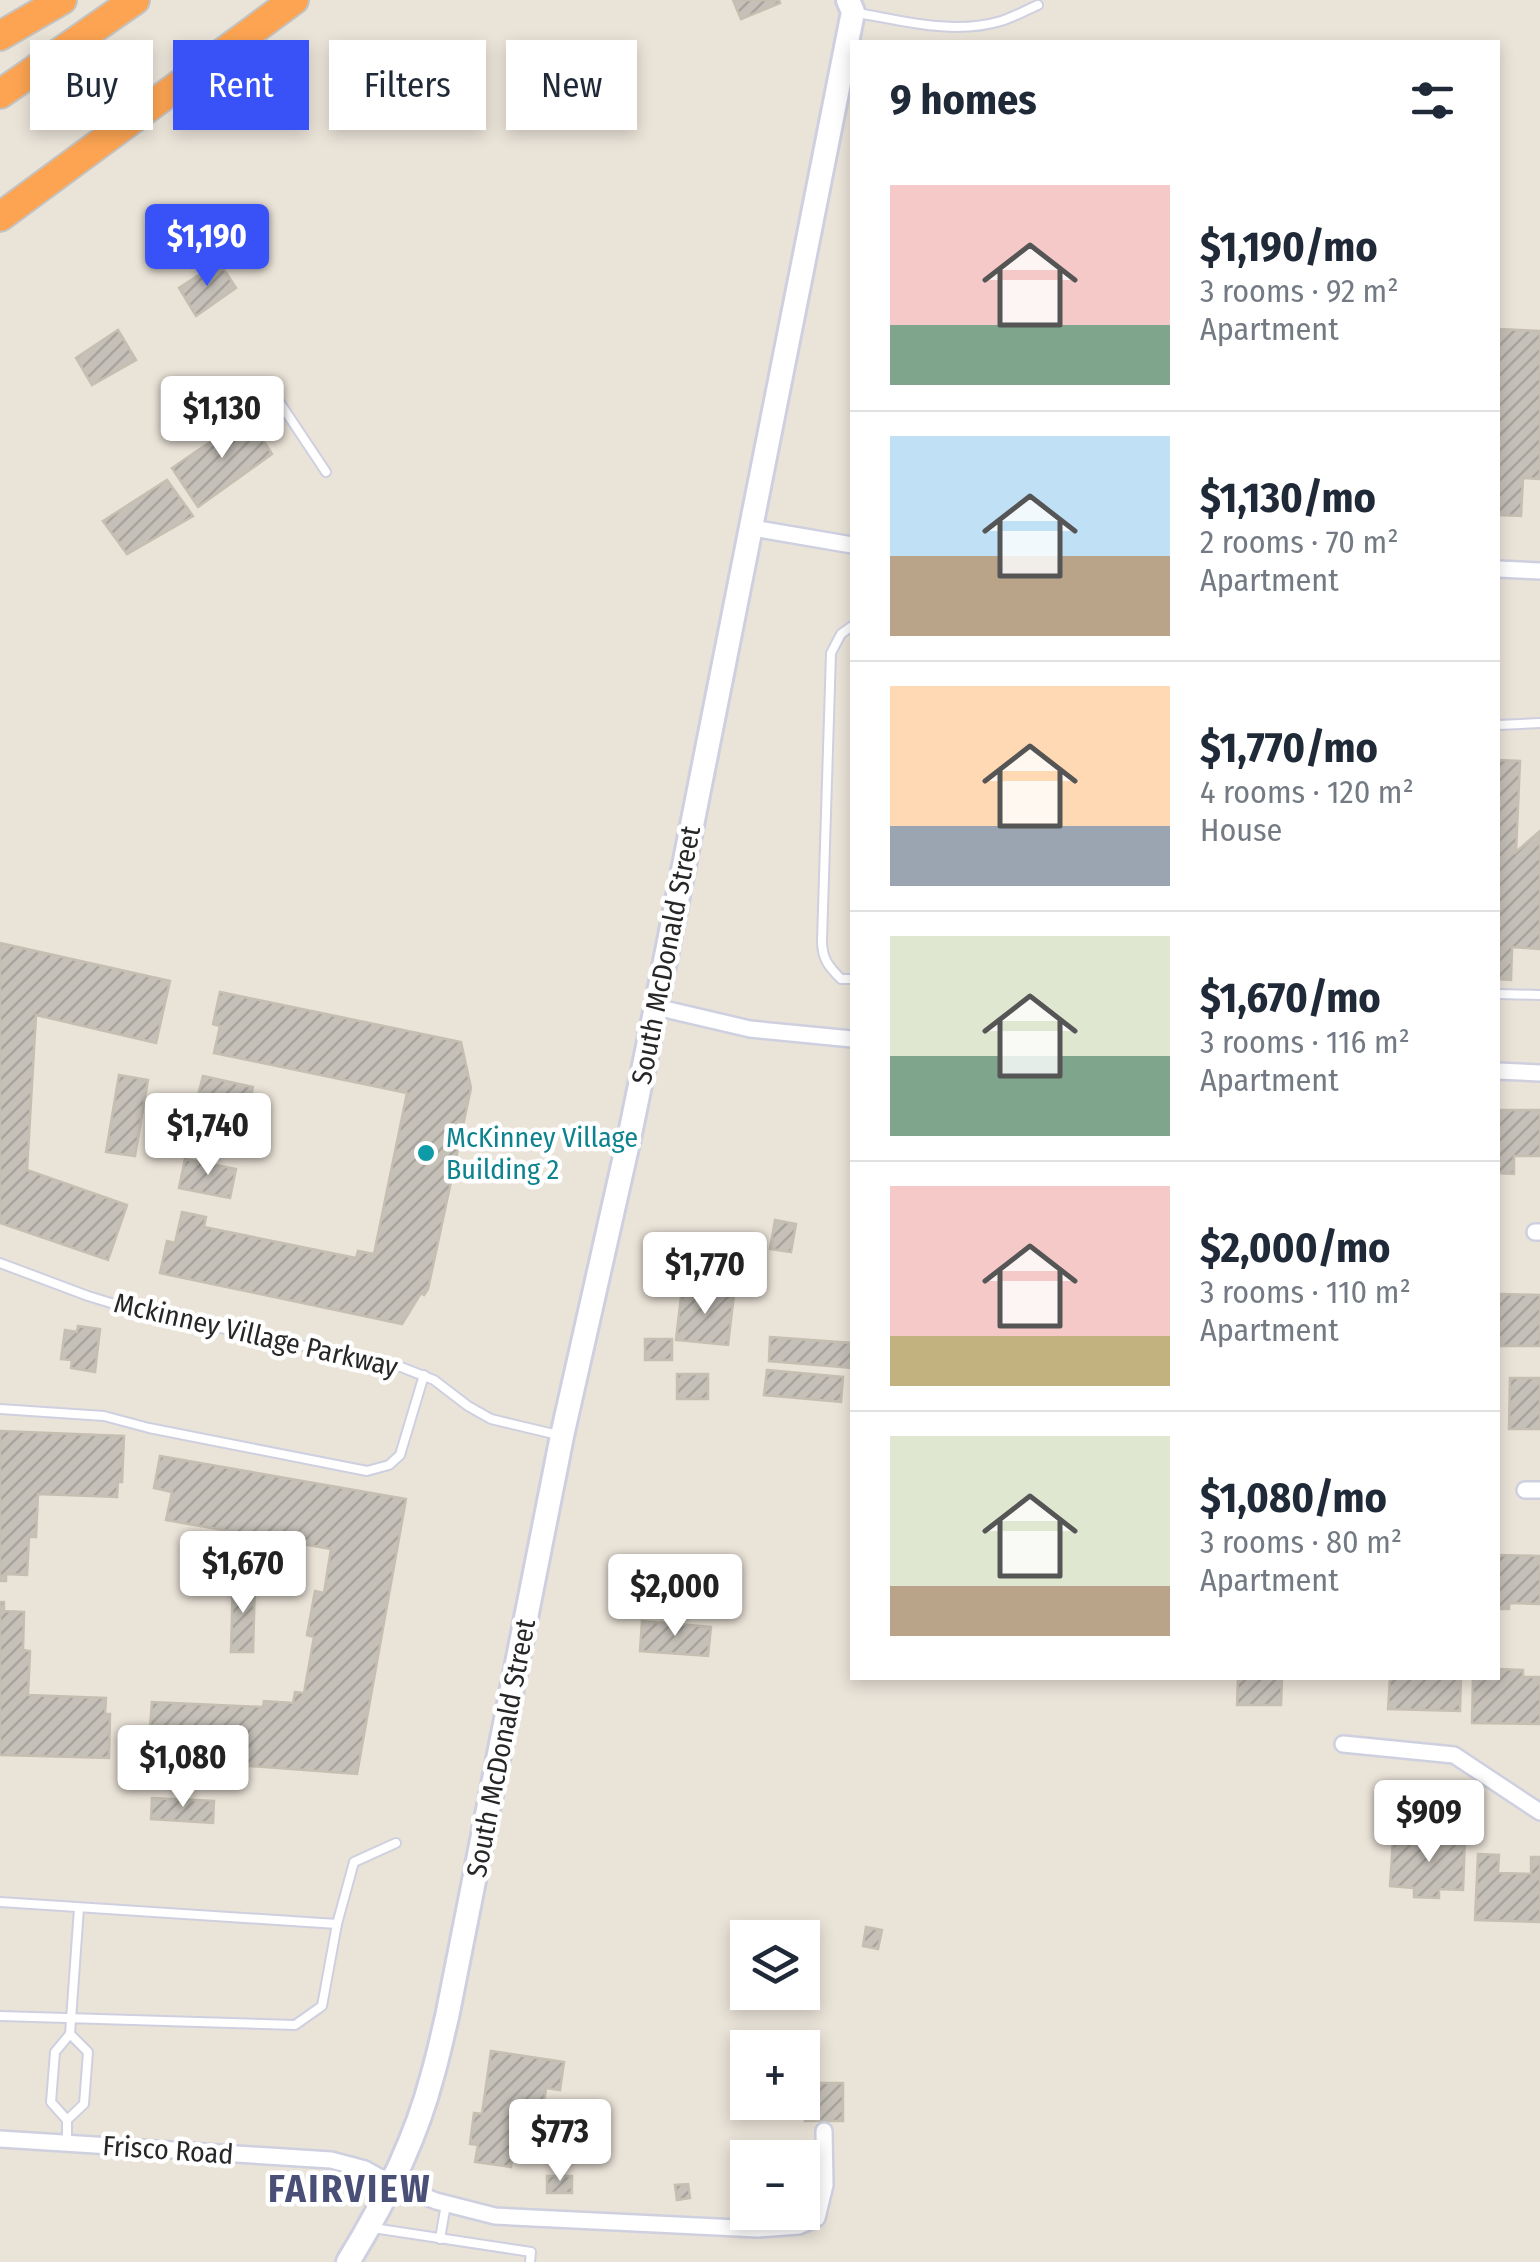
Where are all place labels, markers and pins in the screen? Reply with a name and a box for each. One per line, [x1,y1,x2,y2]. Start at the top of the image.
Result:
pin: $1,190 [126,204,288,289]
pin: $1,130 [141,376,303,461]
pin: $1,740 [127,1093,289,1178]
place label: McKinney Village Building 2 [446,1121,638,1186]
marker: McKinney Village Building 2 [415,1142,437,1164]
pin: $1,770 [624,1232,786,1317]
pin: $1,670 [162,1531,324,1616]
pin: $2,000 [594,1554,756,1639]
pin: $1,080 [102,1725,264,1810]
pin: $909 [1370,1780,1488,1865]
pin: $773 [501,2099,619,2184]

